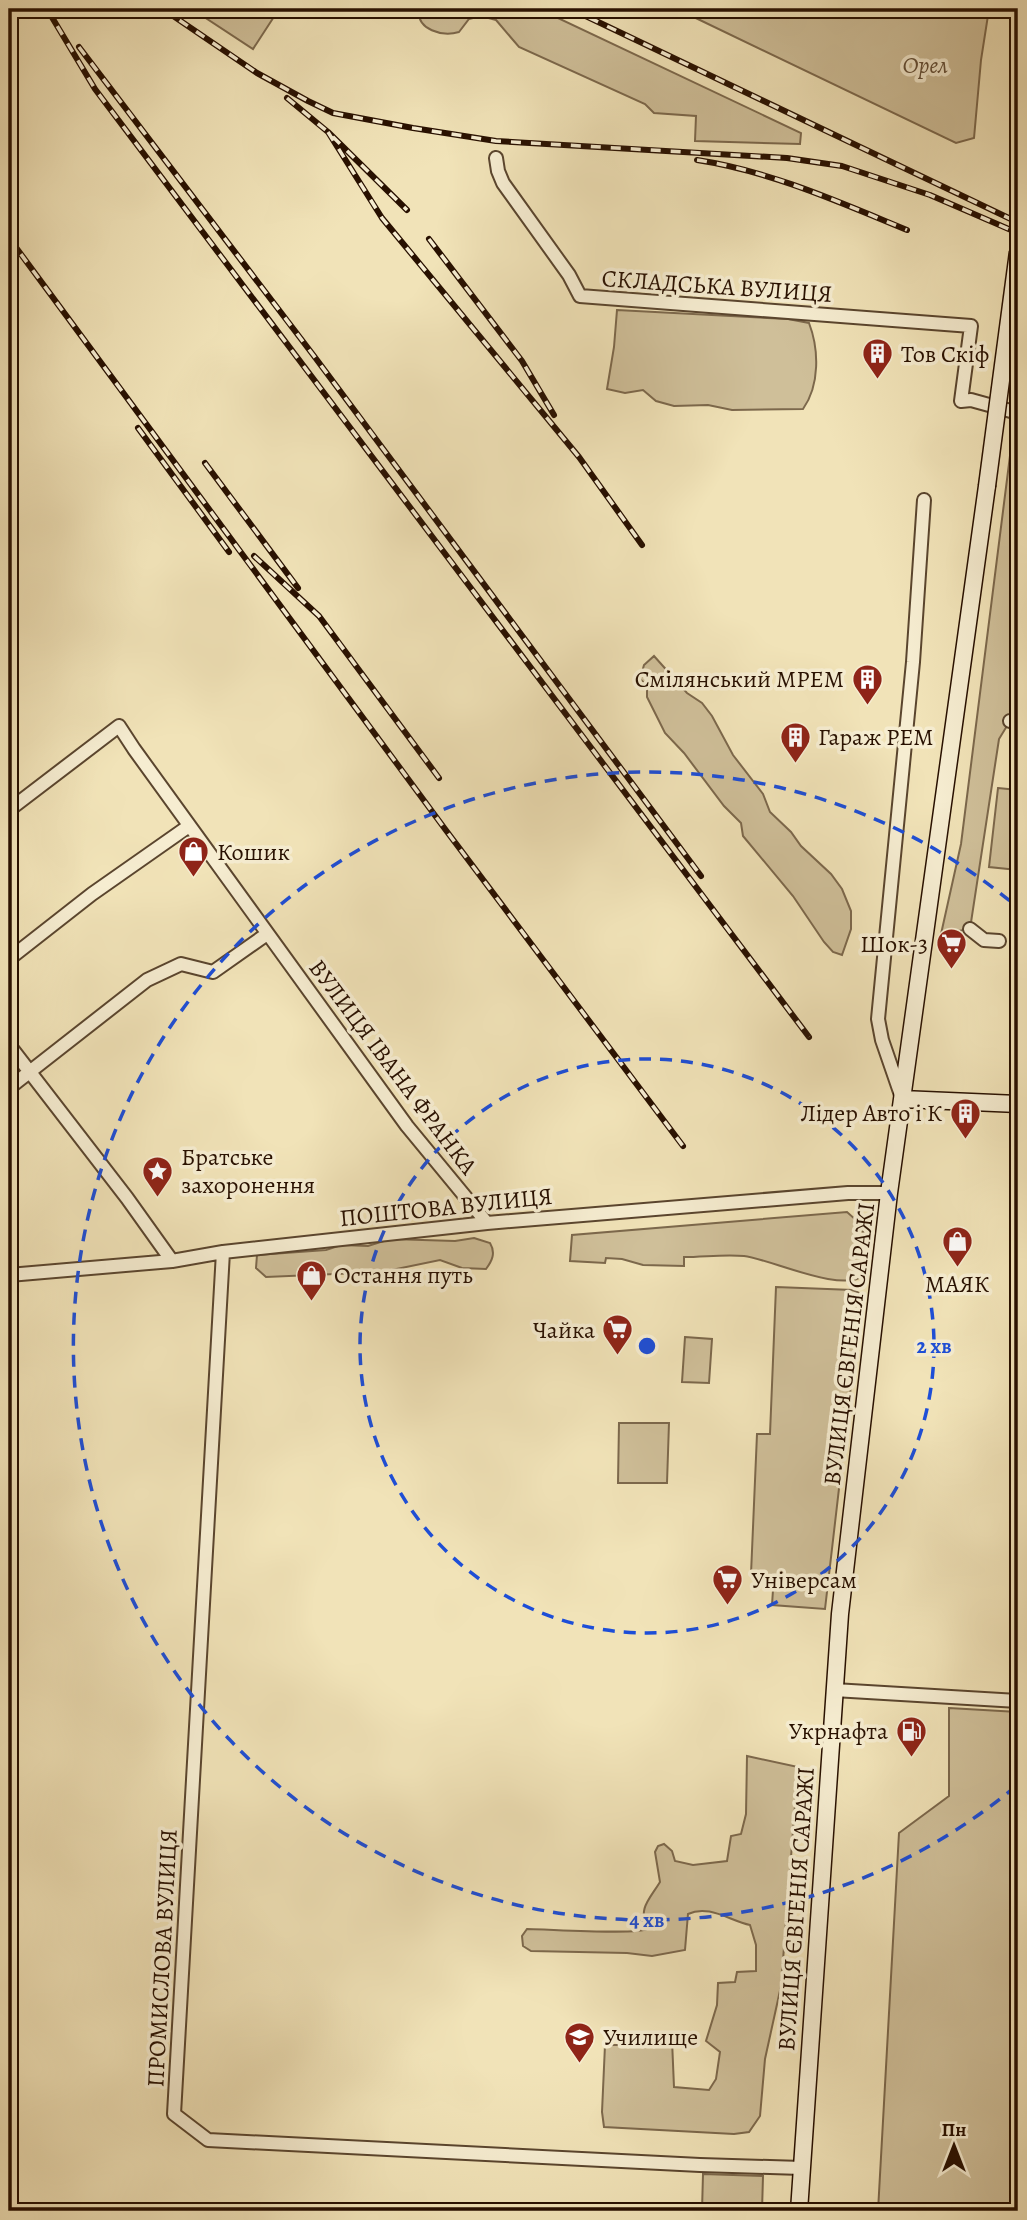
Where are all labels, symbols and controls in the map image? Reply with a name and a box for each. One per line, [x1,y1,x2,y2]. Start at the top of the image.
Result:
park label: Орел [902,49,948,81]
street label: СКЛАДСЬКА ВУЛИЦЯ [601,262,833,310]
building icon: Тов Скіф [861,337,895,381]
place label: Тов Скіф [901,338,989,370]
building icon: Смілянський МРЕМ [850,662,884,706]
place label: Смілянський МРЕМ [635,663,844,695]
building icon: Гараж РЕМ [778,720,812,764]
place label: Гараж РЕМ [818,721,934,753]
shop icon: Кошик [177,835,211,879]
place label: Кошик [217,836,290,868]
supermarket icon: Шок-3 [934,927,968,971]
place label: Шок-3 [860,928,928,960]
street label: ВУЛИЦЯ ІВАНА ФРАНКА [301,953,485,1182]
building icon: Лідер Авто і К [948,1096,982,1140]
place label: Лідер Авто і К [800,1097,943,1129]
place label: Братське захоронення [181,1141,315,1201]
place icon: Братське захоронення [141,1154,175,1198]
street label: ПОШТОВА ВУЛИЦЯ [338,1180,554,1234]
street label: ВУЛИЦЯ ЄВГЕНІЯ САРАЖІ [816,1201,882,1487]
shop icon: МАЯК [940,1225,974,1269]
shop icon: Остання путь [294,1258,328,1302]
place label: Остання путь [334,1259,473,1291]
place label: МАЯК [925,1268,990,1300]
supermarket icon: Чайка [601,1313,635,1357]
place label: Чайка [533,1314,595,1346]
text: 2 хв [916,1332,952,1360]
centre of rings [635,1334,659,1358]
supermarket icon: Універсам [711,1563,745,1607]
place label: Універсам [751,1564,857,1596]
fuel station icon: Укрнафта [894,1714,928,1758]
place label: Укрнафта [789,1715,888,1747]
street label: ВУЛИЦЯ ЄВГЕНІЯ САРАЖІ [770,1766,822,2052]
street label: ПРОМИСЛОВА ВУЛИЦЯ [139,1828,185,2088]
text: 4 хв [630,1906,664,1934]
school or university icon: Училище [563,2020,597,2064]
place label: Училище [603,2021,698,2053]
north arrow [918,2112,988,2182]
text: Пн [942,2117,966,2143]

